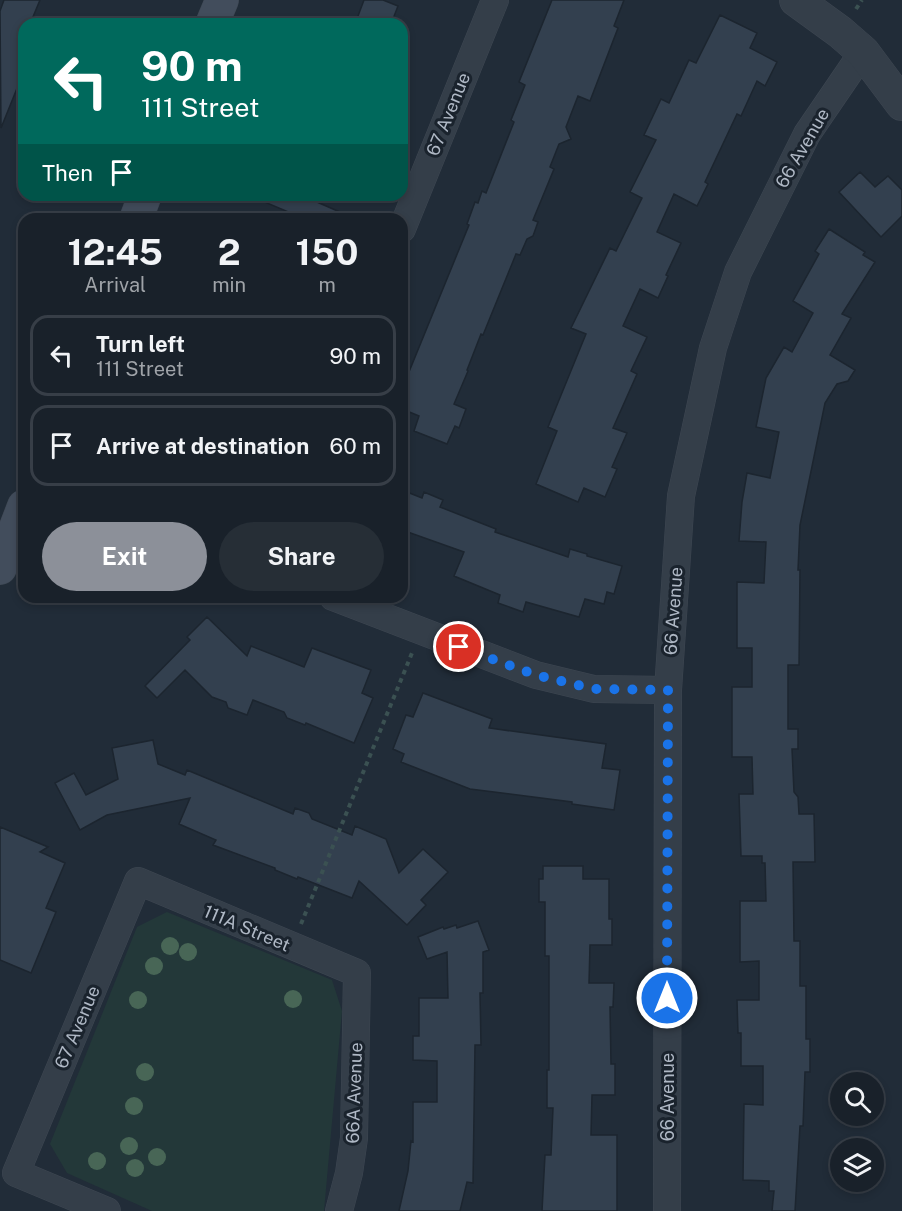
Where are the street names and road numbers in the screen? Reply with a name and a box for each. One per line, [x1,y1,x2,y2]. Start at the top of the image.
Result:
street label: 67 Avenue [422,69,474,159]
street label: 66 Avenue [771,104,833,192]
street label: 66 Avenue [659,566,687,656]
street label: 111A Street [201,900,293,956]
street label: 67 Avenue [50,982,104,1072]
street label: 66A Avenue [342,1042,366,1144]
street label: 66 Avenue [657,1053,678,1141]

